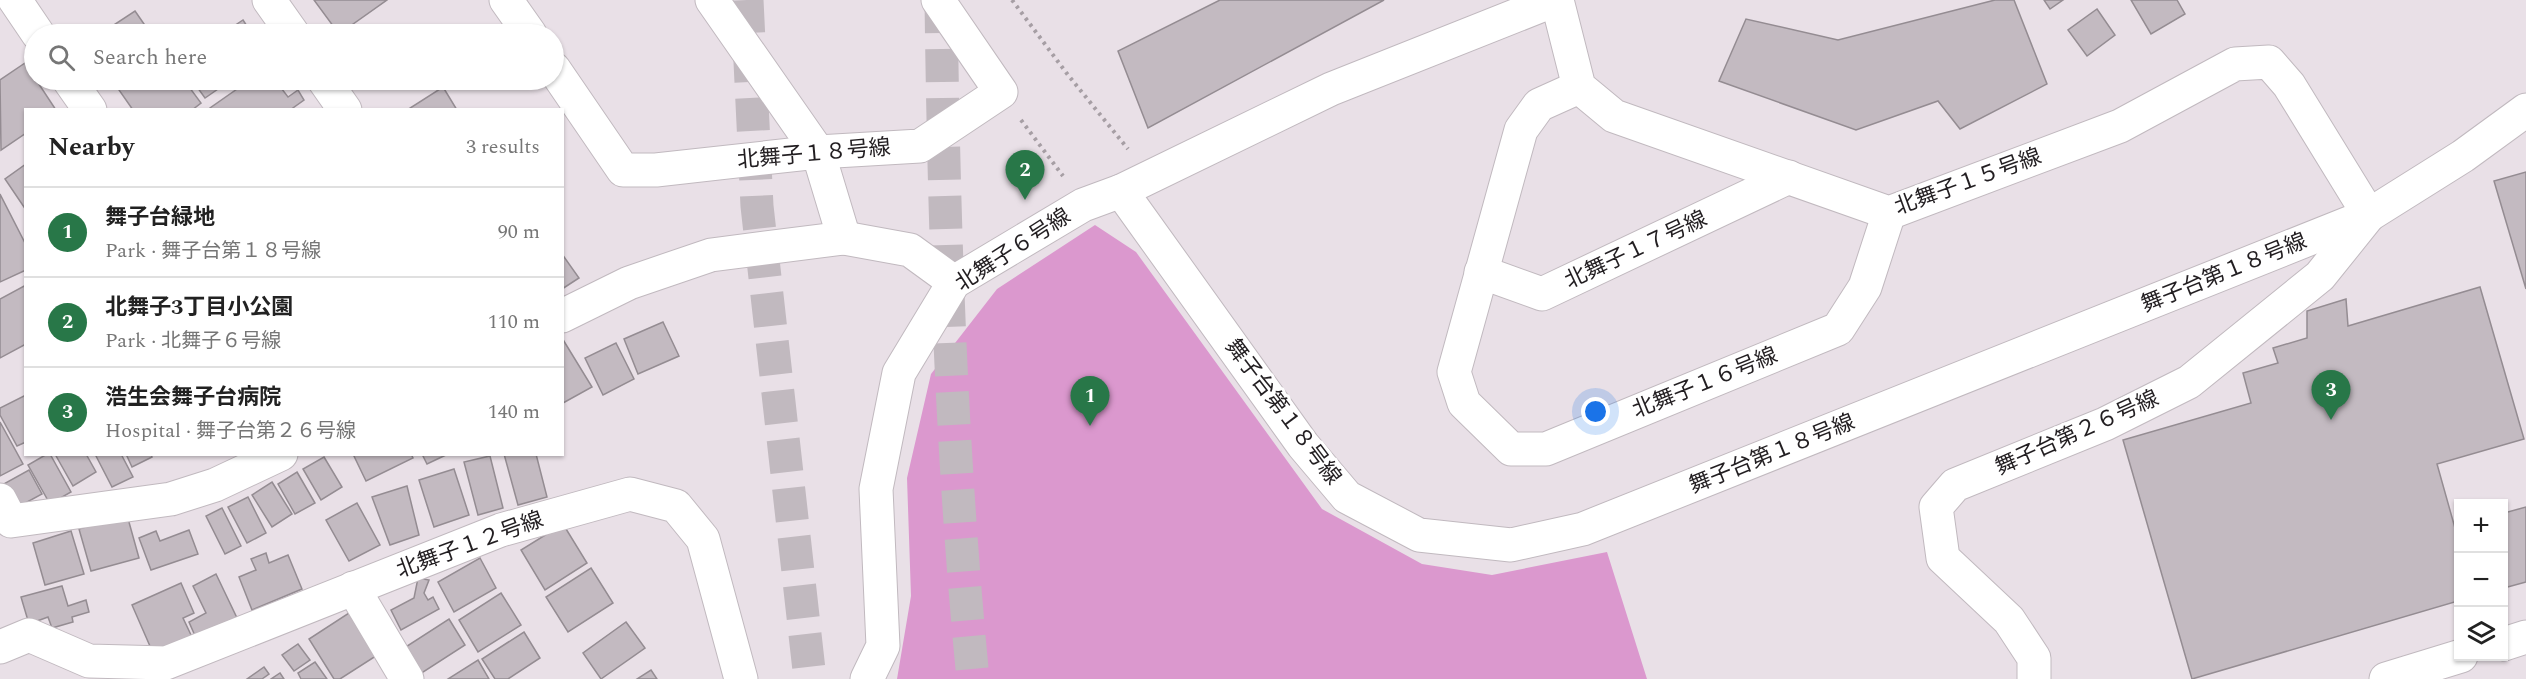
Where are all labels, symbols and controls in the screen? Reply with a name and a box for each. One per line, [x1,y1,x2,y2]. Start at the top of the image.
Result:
search box [24,24,564,90]
icon: search [45,41,78,74]
text: Search here [93,41,207,74]
text: Nearby [48,127,134,167]
street label: 北舞子１８号線 [736,131,892,177]
text: 3 results [466,132,540,162]
street label: 北舞子１５号線 [1890,140,2046,224]
pin: 2 [1006,150,1044,200]
street label: 北舞子６号線 [949,200,1077,300]
text: 舞子台緑地 [105,201,215,234]
street label: 北舞子１７号線 [1559,203,1713,297]
text: 1 [62,217,73,247]
text: 90 m [498,217,540,247]
street label: 舞子台第１８号線 [2136,225,2312,321]
text: Park · 舞子台第１８号線 [105,236,321,266]
text: 北舞子3丁目小公園 [105,291,293,324]
text: 2 [62,307,73,337]
text: 110 m [488,307,540,337]
text: Park · 北舞子６号線 [105,326,281,356]
street label: 舞子台第１８号線 [1217,332,1349,492]
street label: 北舞子１６号線 [1627,339,1783,427]
pin: 3 [2312,370,2350,420]
pin: 1 [1070,376,1110,426]
text: 浩生会舞子台病院 [105,381,281,414]
street label: 舞子台第２６号線 [1990,382,2164,484]
text: 3 [62,397,73,427]
text: 140 m [488,397,540,427]
your location [1581,397,1610,426]
street label: 舞子台第１８号線 [1684,406,1860,502]
text: Hospital · 舞子台第２６号線 [105,416,356,446]
map controls [2454,499,2508,661]
button: + [2454,499,2508,553]
street label: 北舞子１２号線 [392,503,548,587]
button: − [2454,553,2508,607]
button: layers [2454,607,2508,661]

